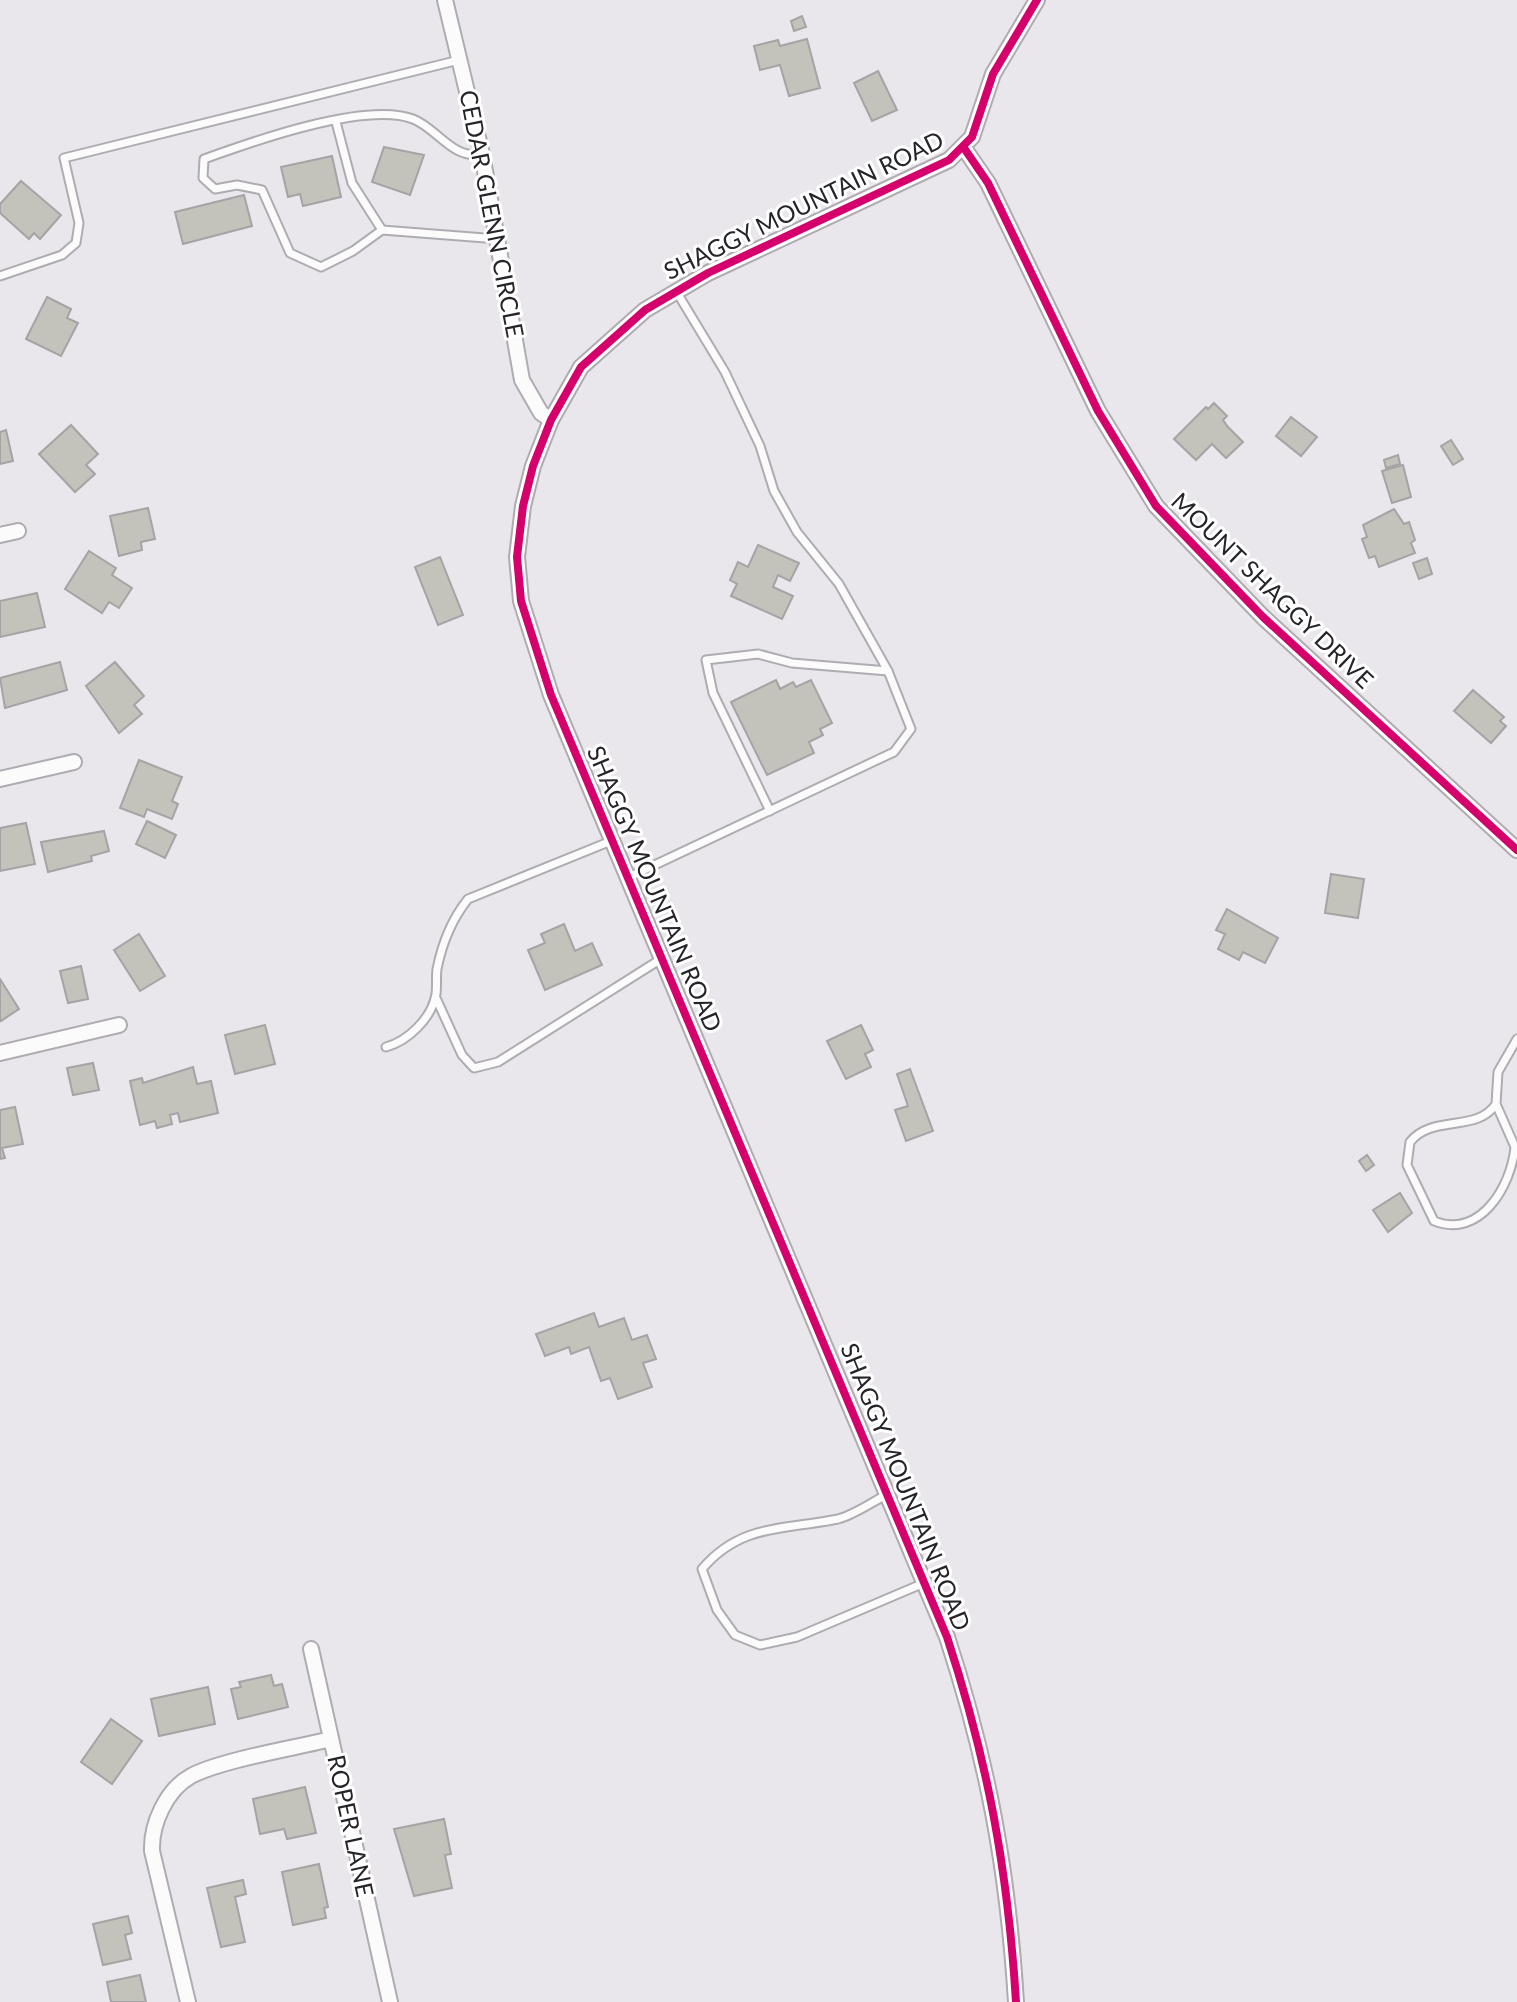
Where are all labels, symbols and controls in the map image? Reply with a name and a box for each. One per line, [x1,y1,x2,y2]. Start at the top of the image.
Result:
street label: CEDAR GLENN CIRCLE [454,88,531,340]
street label: SHAGGY MOUNTAIN ROAD [659,124,948,285]
street label: MOUNT SHAGGY DRIVE [1166,486,1380,694]
street label: SHAGGY MOUNTAIN ROAD [582,741,729,1036]
street label: SHAGGY MOUNTAIN ROAD [835,1338,977,1634]
street label: ROPER LANE [322,1752,381,1899]

